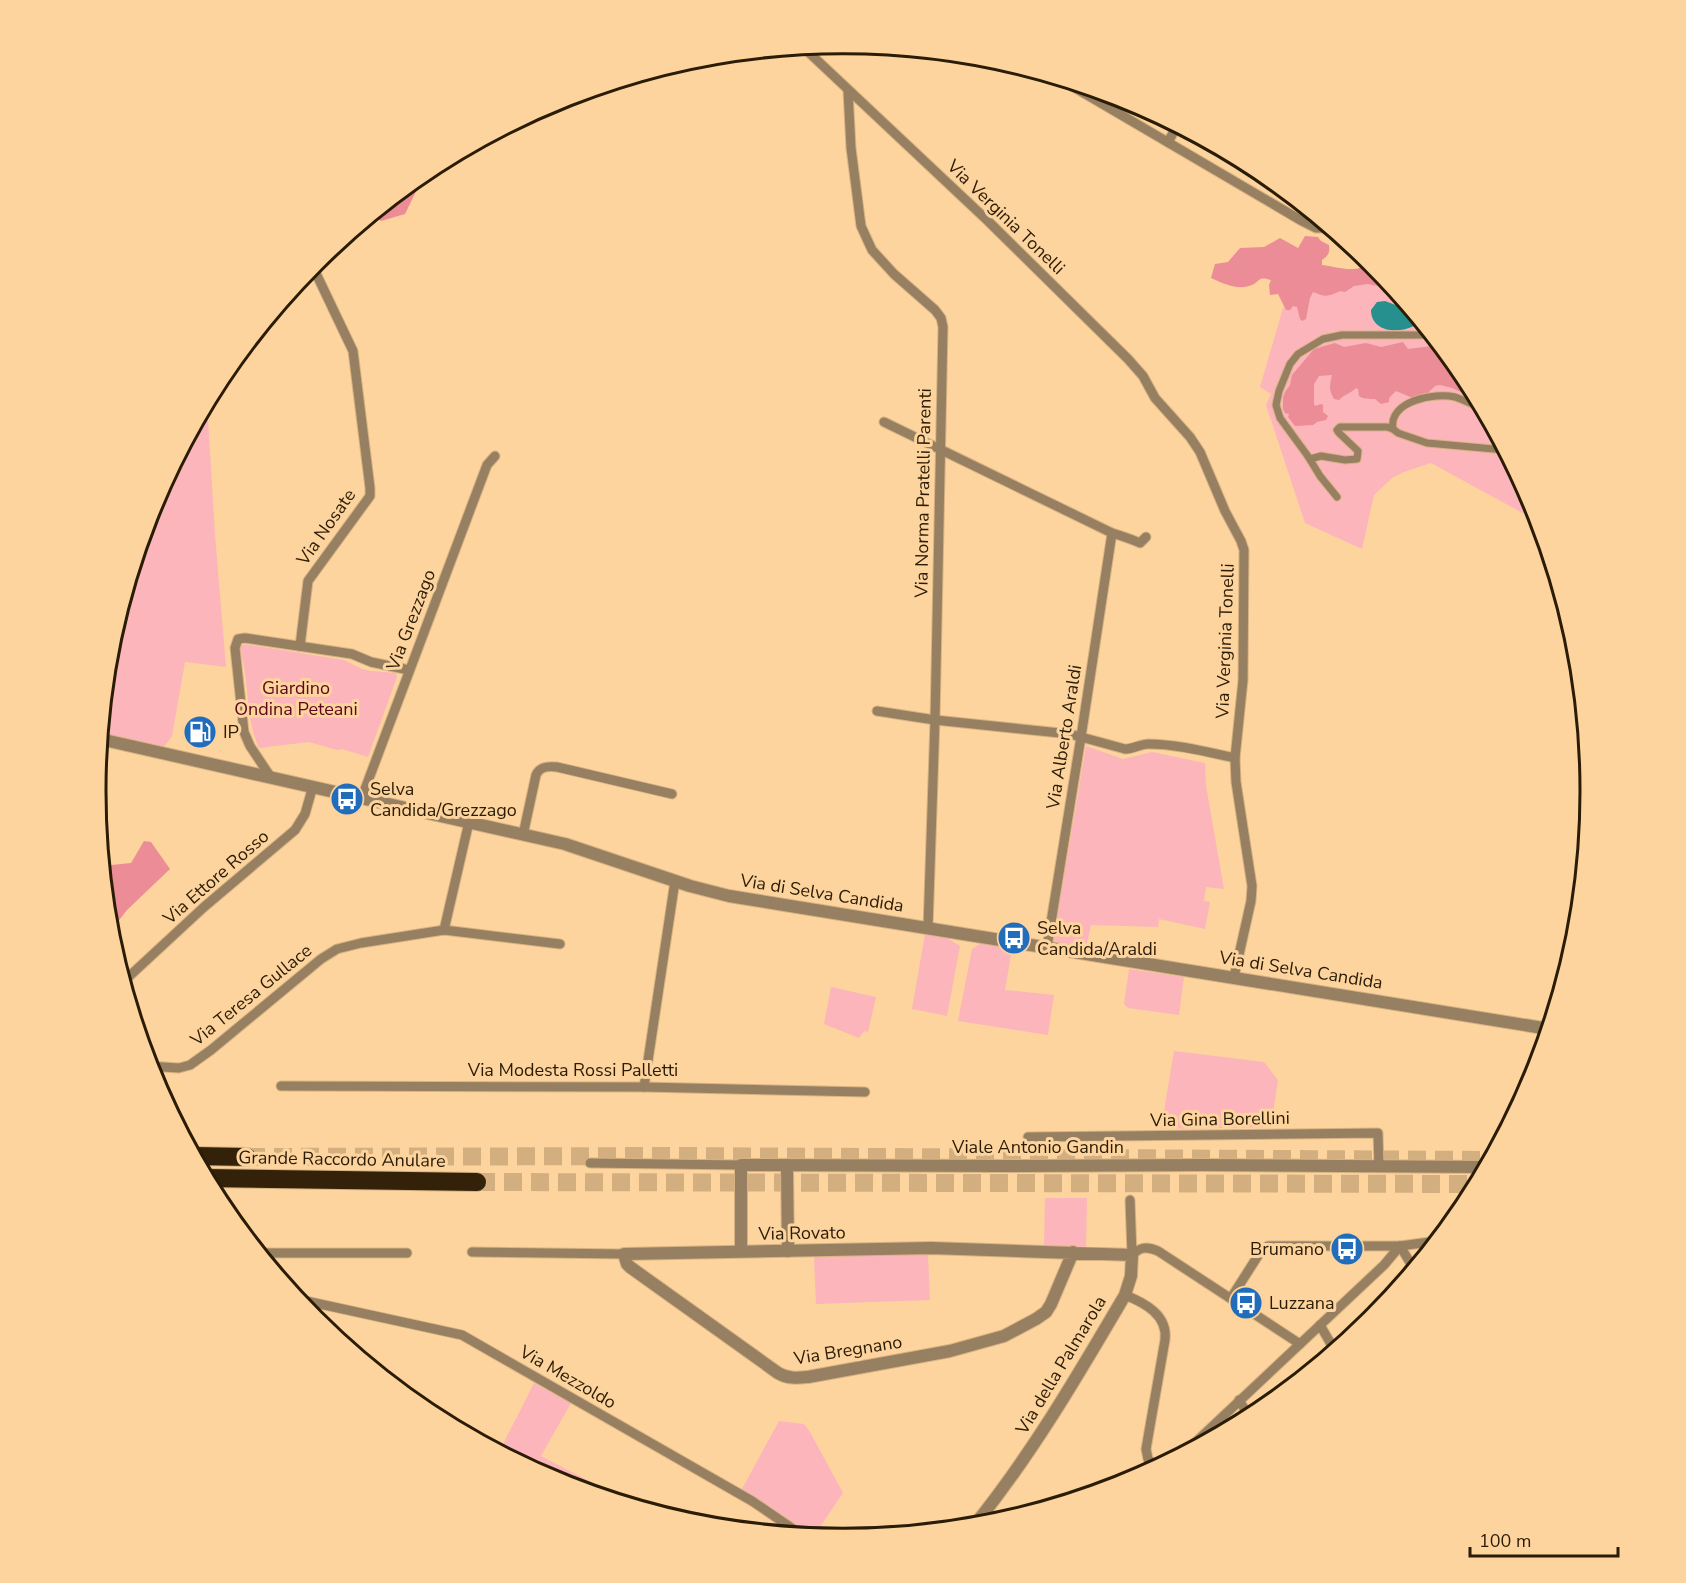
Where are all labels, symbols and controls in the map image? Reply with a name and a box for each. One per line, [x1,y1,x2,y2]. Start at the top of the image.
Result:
street label: Via Verginia Tonelli [941,154,1070,280]
street label: Via Norma Pratelli Parenti [909,388,937,599]
street label: Via Nosate [290,484,361,571]
street label: Via Verginia Tonelli [1210,563,1240,720]
street label: Via Grezzago [380,566,441,675]
street label: Via Alberto Araldi [1041,663,1087,812]
park label: Giardino Ondina Peteani [234,676,358,721]
fuel station icon: IP [182,714,218,750]
place label: IP [223,720,239,744]
place label: Selva Candida/Grezzago [370,777,517,822]
bus stop icon: Selva Candida/Grezzago [329,781,365,817]
street label: Via Ettore Rosso [157,824,274,930]
street label: Via di Selva Candida [737,868,906,918]
place label: Selva Candida/Araldi [1037,916,1157,961]
bus stop icon: Selva Candida/Araldi [996,920,1032,956]
street label: Via Teresa Gullace [185,939,317,1052]
street label: Via di Selva Candida [1216,945,1385,995]
street label: Via Modesta Rossi Palletti [467,1058,678,1082]
street label: Via Gina Borellini [1149,1106,1290,1132]
street label: Viale Antonio Gandin [951,1135,1124,1159]
street label: Grande Raccordo Anulare [238,1145,446,1173]
street label: Via Rovato [757,1220,846,1246]
bus stop icon: Brumano [1329,1231,1365,1267]
place label: Brumano [1250,1237,1324,1261]
bus stop icon: Luzzana [1228,1285,1264,1321]
street label: Via della Palmarola [1010,1291,1112,1440]
place label: Luzzana [1269,1291,1335,1315]
street label: Via Bregnano [791,1330,904,1371]
street label: Via Mezzoldo [514,1339,621,1414]
scale bar [1470,1520,1618,1558]
text: 100 m [1479,1529,1531,1553]

